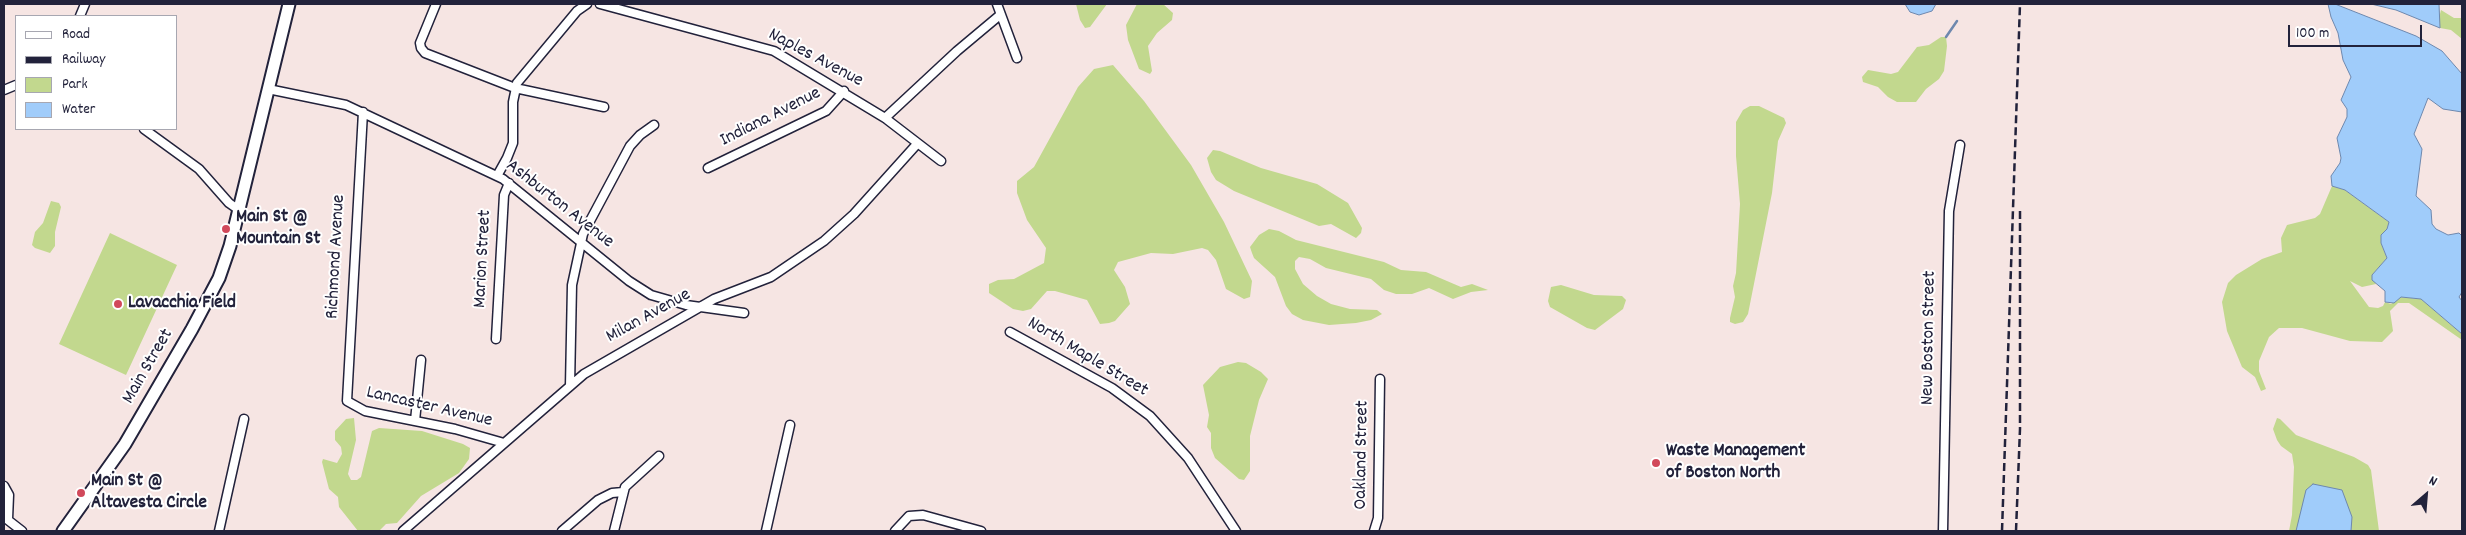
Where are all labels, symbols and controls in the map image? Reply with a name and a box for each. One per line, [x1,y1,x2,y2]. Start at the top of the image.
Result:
legend [15,15,178,130]
scale bar [2291,15,2425,47]
text: 100 m [2296,23,2329,45]
text: Road [62,24,90,46]
street label: Naples Avenue [764,24,866,94]
text: Railway [62,49,105,71]
text: Park [62,74,88,96]
street label: Indiana Avenue [717,83,825,153]
text: Water [62,99,95,121]
street label: Ashburton Avenue [500,156,618,254]
street label: Richmond Avenue [322,194,352,320]
place label: Main St @ Mountain St [236,207,320,251]
street label: Marion Street [470,209,498,309]
marker: Main St @ Mountain St [220,223,232,235]
street label: New Boston Street [1917,271,1943,405]
street label: Milan Avenue [603,284,695,350]
place label: Lavacchia Field [128,293,236,315]
marker: Lavacchia Field [112,298,124,310]
street label: North Maple Street [1022,313,1152,403]
street label: Main Street [118,325,180,409]
street label: Lancaster Avenue [364,382,494,434]
street label: Oakland Street [1351,400,1375,510]
place label: Waste Management of Boston North [1666,441,1805,485]
marker: Waste Management of Boston North [1650,457,1662,469]
north arrow [2401,470,2451,520]
place label: Main St @ Altavesta Circle [91,471,207,515]
text: N [2425,471,2440,492]
marker: Main St @ Altavesta Circle [75,487,87,499]

